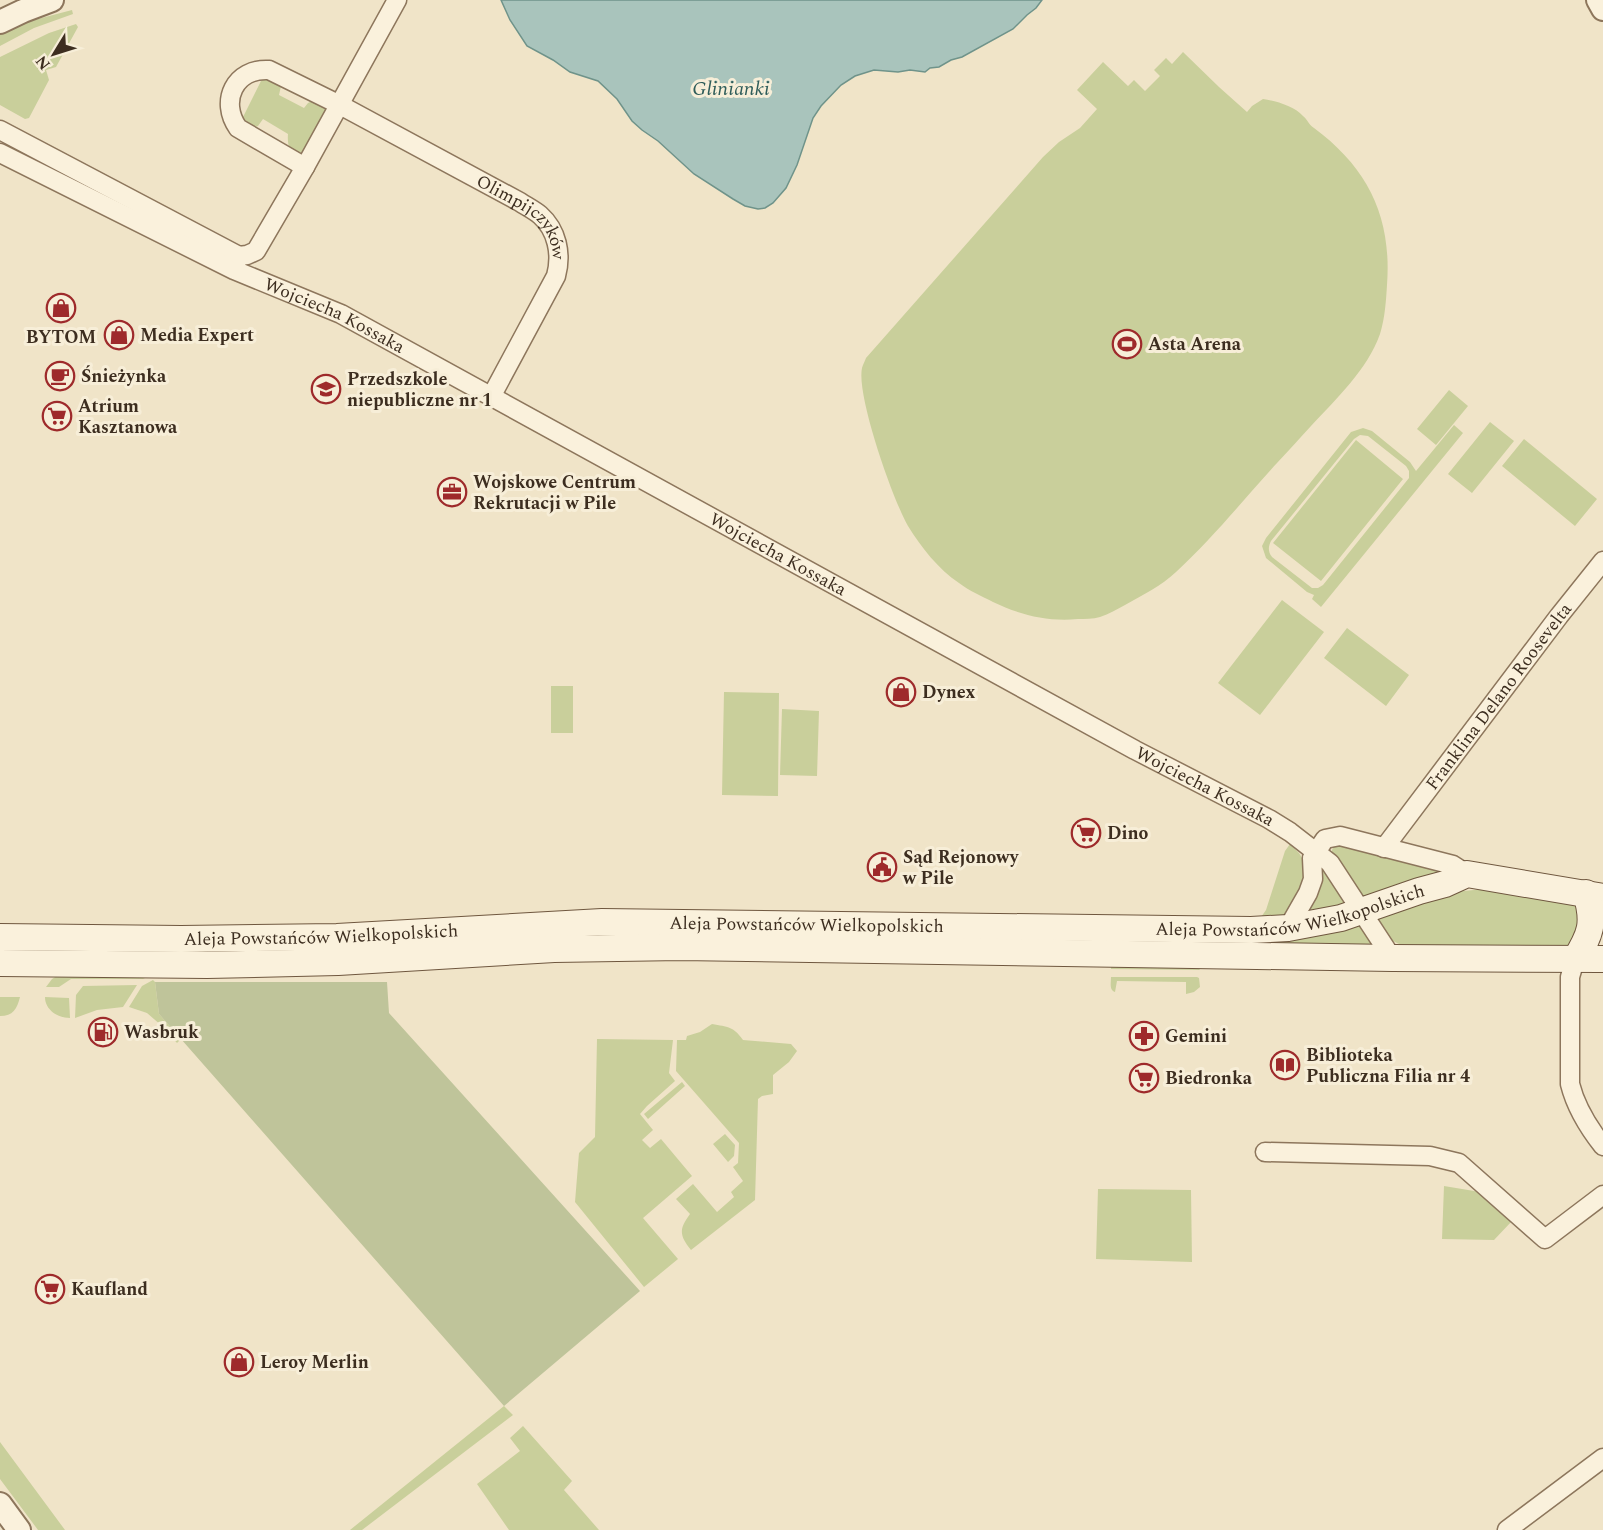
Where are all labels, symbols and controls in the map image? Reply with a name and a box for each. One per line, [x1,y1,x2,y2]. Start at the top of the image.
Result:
north arrow [24,24,84,84]
text: N [29,50,56,75]
water label: Glinianki [692,74,770,104]
street label: Olimpijczyków [471,167,572,261]
street label: Wojciecha Kossaka [260,270,410,360]
shop icon: BYTOM [45,292,77,324]
shop icon: Media Expert [103,319,135,351]
place label: Media Expert [140,322,254,349]
place label: BYTOM [26,324,96,351]
sports icon: Asta Arena [1111,328,1143,360]
place label: Asta Arena [1148,331,1242,358]
cafe icon: Śnieżynka [44,360,76,392]
place label: Śnieżynka [81,363,167,390]
place label: Przedszkole niepubliczne nr 1 [347,366,492,414]
school or university icon: Przedszkole niepubliczne nr 1 [310,373,342,405]
place label: Atrium Kasztanowa [78,393,178,441]
supermarket icon: Atrium Kasztanowa [41,400,73,432]
place label: Wojskowe Centrum Rekrutacji w Pile [473,469,636,517]
office icon: Wojskowe Centrum Rekrutacji w Pile [436,476,468,508]
street label: Wojciecha Kossaka [705,505,852,603]
street label: Franklina Delano Roosevelta [1419,597,1578,796]
shop icon: Dynex [885,676,917,708]
place label: Dynex [922,679,976,706]
street label: Wojciecha Kossaka [1131,739,1280,833]
supermarket icon: Dino [1070,817,1102,849]
place label: Dino [1107,820,1149,847]
place label: Sąd Rejonowy w Pile [902,844,1020,892]
public building icon: Sąd Rejonowy w Pile [866,851,898,883]
street label: Aleja Powstańców Wielkopolskich [1155,877,1428,944]
street label: Aleja Powstańców Wielkopolskich [669,909,944,940]
street label: Aleja Powstańców Wielkopolskich [184,917,459,952]
fuel station icon: Wasbruk [87,1016,119,1048]
place label: Wasbruk [124,1019,199,1046]
pharmacy icon: Gemini [1128,1020,1160,1052]
place label: Gemini [1165,1023,1227,1050]
place label: Biblioteka Publiczna Filia nr 4 [1306,1042,1470,1090]
library icon: Biblioteka Publiczna Filia nr 4 [1269,1049,1301,1081]
supermarket icon: Biedronka [1128,1062,1160,1094]
place label: Biedronka [1165,1065,1253,1092]
supermarket icon: Kaufland [34,1273,66,1305]
place label: Kaufland [71,1276,148,1303]
shop icon: Leroy Merlin [223,1346,255,1378]
place label: Leroy Merlin [260,1349,369,1376]

